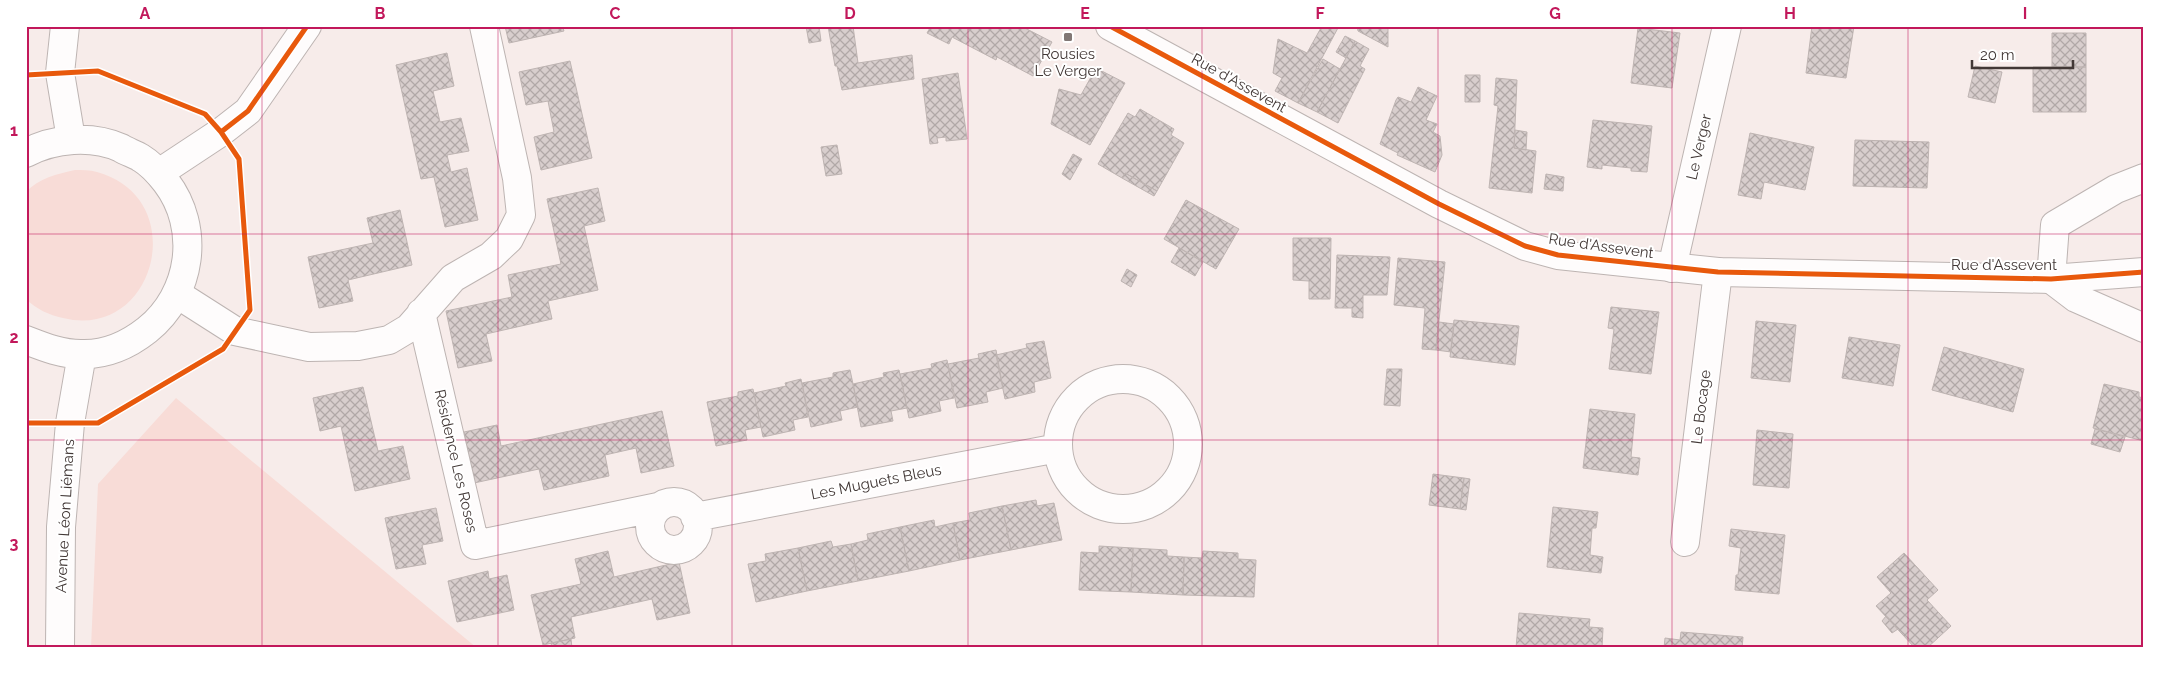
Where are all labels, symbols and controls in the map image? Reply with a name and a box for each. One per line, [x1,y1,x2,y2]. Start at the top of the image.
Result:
text: A [140,4,151,23]
text: B [375,4,386,23]
text: C [610,4,621,23]
text: D [844,4,856,23]
text: E [1080,4,1090,23]
text: F [1315,4,1325,23]
text: G [1549,4,1561,23]
text: H [1784,4,1796,23]
text: I [2023,4,2027,23]
marker: Rousies Le Verger [1062,31,1074,43]
scale bar [1972,38,2074,70]
place label: Rousies Le Verger [1034,45,1102,80]
text: 20 m [1980,46,2015,64]
street label: Rue d'Assevent [1188,49,1290,117]
street label: Le Verger [1683,112,1715,182]
text: 1 [10,121,18,140]
street label: Rue d'Assevent [1547,230,1655,262]
street label: Rue d'Assevent [1951,256,2057,274]
text: 2 [9,328,19,347]
street label: Le Bocage [1688,369,1715,445]
street label: Résidence Les Roses [431,387,481,535]
street label: Avenue Léon Liémans [52,439,78,593]
street label: Les Muguets Bleus [809,461,943,503]
text: 3 [10,534,19,553]

